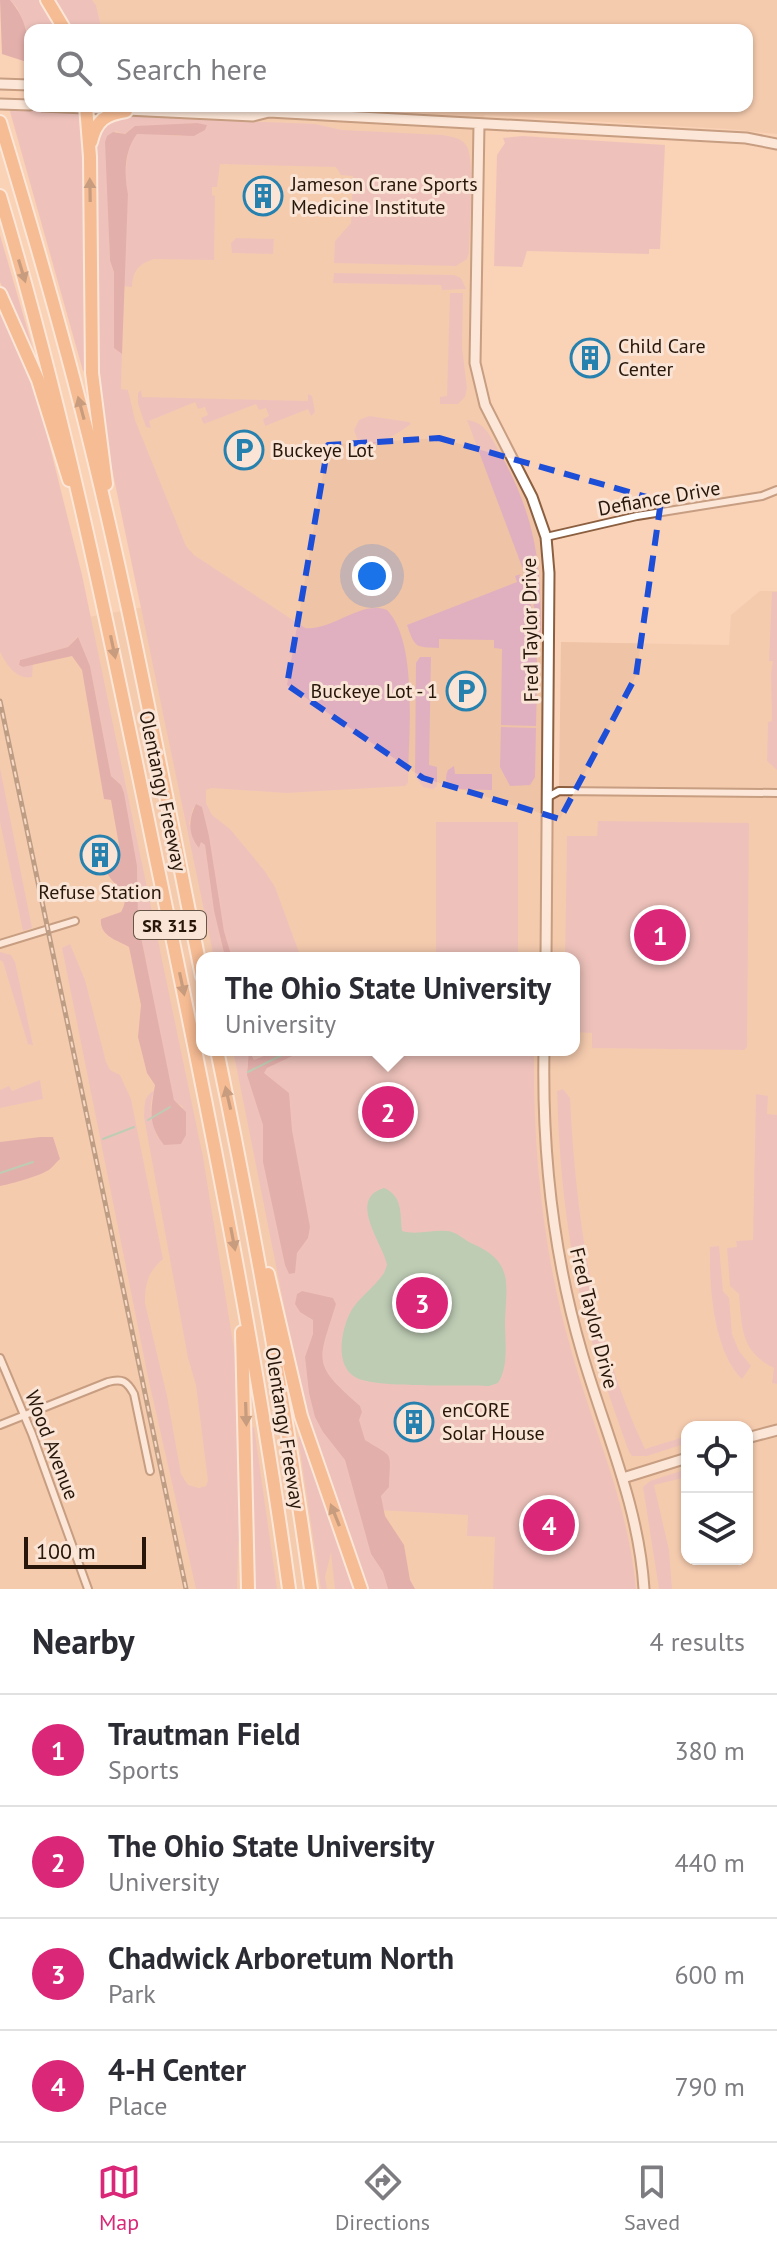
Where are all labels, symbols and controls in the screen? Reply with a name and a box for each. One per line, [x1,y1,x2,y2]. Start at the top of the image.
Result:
search box [24,24,753,112]
icon: search [52,46,96,90]
text: Search here [116,49,267,88]
place label: Jameson Crane Sports Medicine Institute [290,171,478,220]
building icon: Jameson Crane Sports Medicine Institute [242,175,284,217]
one-way arrow [84,177,96,202]
one-way arrow [16,259,29,283]
place label: Child Care Center [618,333,706,382]
building icon: Child Care Center [569,337,611,379]
one-way arrow [74,396,86,421]
parking icon: Buckeye Lot [223,429,265,471]
place label: Buckeye Lot [272,437,374,463]
street label: Defiance Drive [596,474,722,522]
your location [352,556,392,596]
street label: Fred Taylor Drive [516,558,544,702]
one-way arrow [107,635,120,660]
parking icon: Buckeye Lot - 1 [445,670,487,712]
place label: Buckeye Lot - 1 [311,678,438,704]
street label: Olentangy Freeway [133,708,193,875]
building icon: Refuse Station [79,834,121,876]
place label: Refuse Station [38,879,162,905]
pin: 1 [634,905,686,965]
road number: SR 315 [134,911,206,939]
popup [196,952,580,1056]
text: The Ohio State University [225,968,551,1007]
one-way arrow [176,972,189,997]
text: University [225,1007,336,1040]
pin: 2 [362,1082,414,1142]
one-way arrow [221,1085,233,1110]
one-way arrow [227,1227,239,1252]
street label: Fred Taylor Drive [564,1245,624,1391]
pin: 3 [396,1273,448,1333]
street label: Olentangy Freeway [259,1345,311,1512]
street label: Wood Avenue [19,1387,85,1503]
place label: enCORE Solar House [442,1397,545,1446]
building icon: enCORE Solar House [393,1401,435,1443]
one-way arrow [239,1402,252,1427]
map controls [681,1421,753,1565]
button: locate [681,1421,753,1493]
button: layers [681,1493,753,1565]
pin: 4 [523,1495,575,1555]
one-way arrow [328,1503,341,1527]
scale bar [24,1533,146,1569]
text: 100 m [36,1537,96,1565]
text: Nearby [32,1619,134,1663]
text: 4 results [650,1625,745,1658]
text: Trautman Field [108,1714,300,1753]
text: 1 [51,1734,65,1767]
text: 380 m [674,1734,745,1767]
text: Sports [108,1753,179,1786]
text: The Ohio State University [108,1826,434,1865]
text: 2 [51,1846,65,1879]
text: 440 m [674,1846,745,1879]
text: University [108,1865,219,1898]
text: Chadwick Arboretum North [108,1938,454,1977]
text: 3 [51,1958,65,1991]
text: 600 m [674,1958,745,1991]
text: Park [108,1977,156,2010]
text: 4-H Center [108,2050,246,2089]
text: 4 [51,2070,65,2103]
text: 790 m [674,2070,745,2103]
text: Place [108,2089,167,2122]
tab: Map [97,2160,141,2236]
tab: Directions [335,2160,430,2236]
tab: Saved [624,2160,680,2236]

